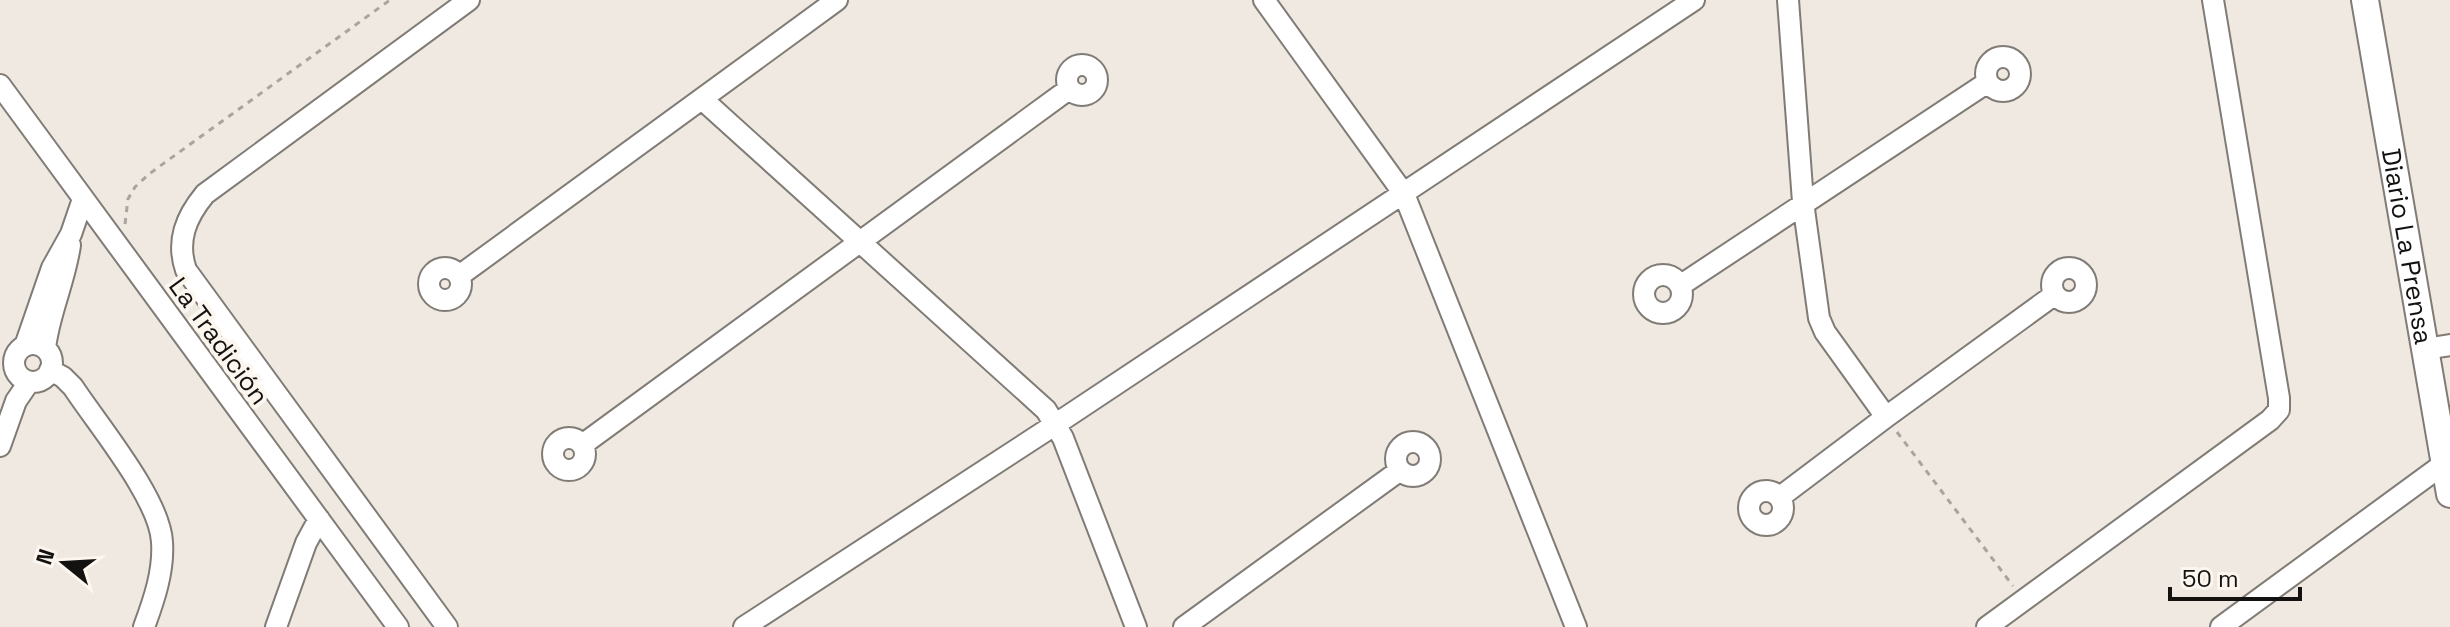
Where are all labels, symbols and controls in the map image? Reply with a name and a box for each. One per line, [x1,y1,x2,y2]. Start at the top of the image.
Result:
street label: Diario La Prensa [2374,146,2441,347]
street label: La Tradición [161,271,277,411]
north arrow [24,523,104,603]
text: N [29,545,61,568]
scale bar [2170,551,2300,601]
text: 50 m [2182,563,2239,594]

